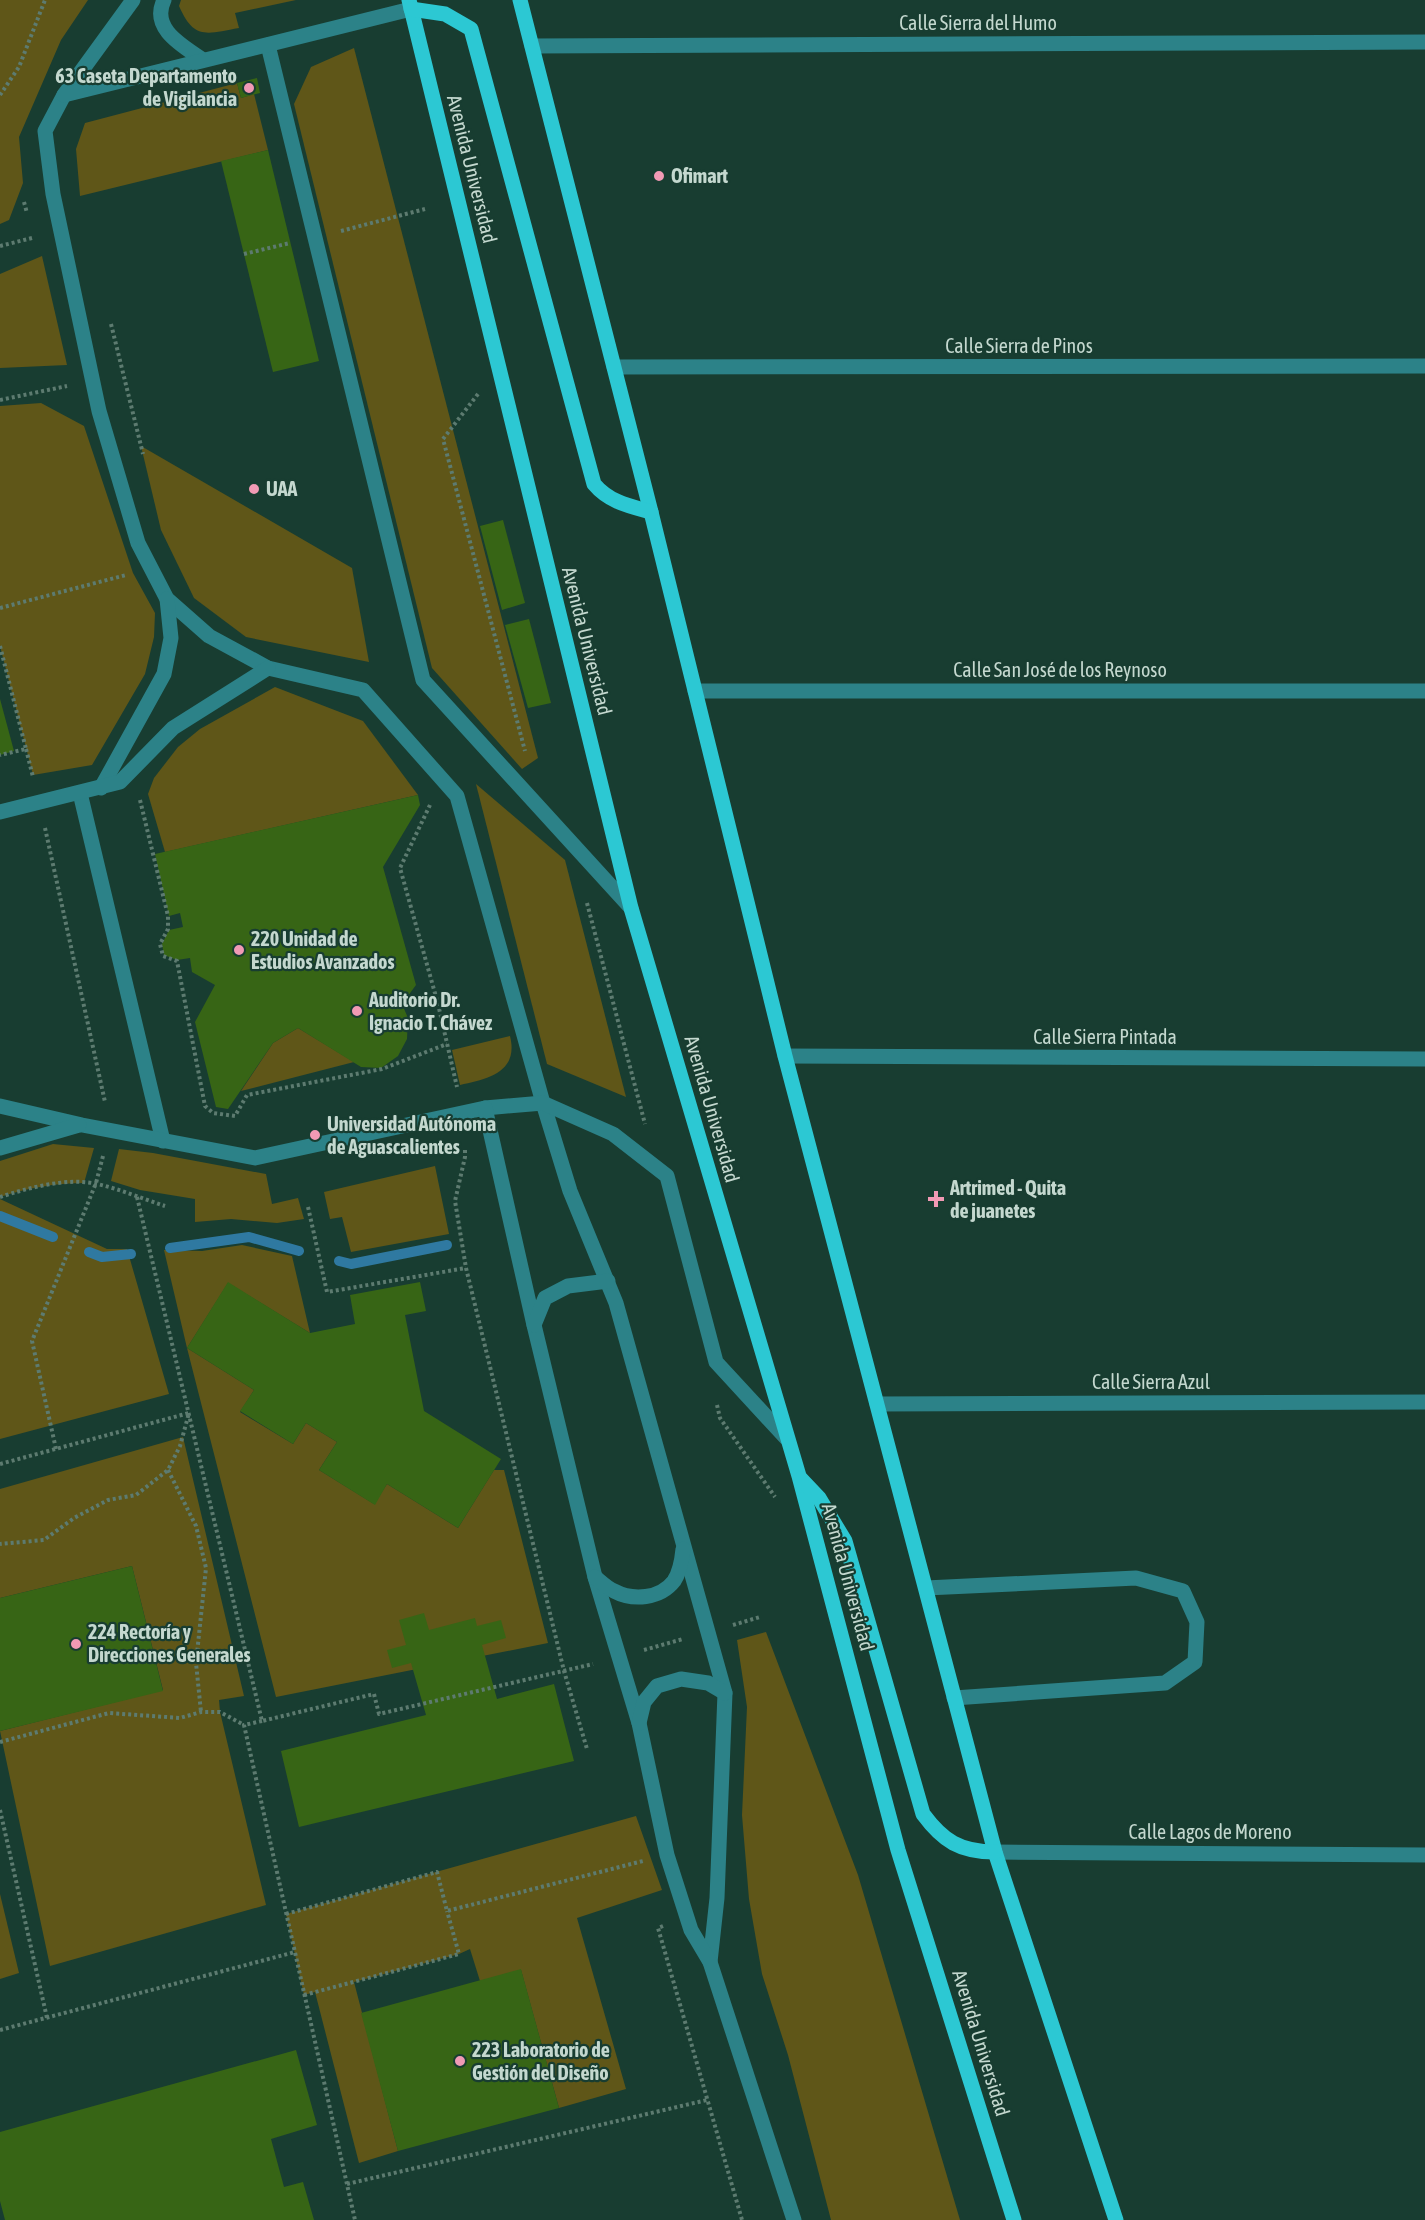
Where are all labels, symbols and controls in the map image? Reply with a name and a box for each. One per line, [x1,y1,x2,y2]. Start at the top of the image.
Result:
street label: Calle Sierra del Humo [899,11,1057,34]
place label: 63 Caseta Departamento de Vigilancia [55,64,237,110]
marker: 63 Caseta Departamento de Vigilancia [242,81,256,95]
street label: Avenida Universidad [443,92,502,245]
place label: Ofimart [671,164,728,187]
marker: Ofimart [652,169,666,183]
street label: Calle Sierra de Pinos [945,334,1093,357]
place label: UAA [266,477,298,500]
marker: UAA [247,482,261,496]
street label: Avenida Universidad [558,564,617,717]
street label: Calle San José de los Reynoso [953,658,1167,681]
place label: 220 Unidad de Estudios Avanzados [251,927,395,973]
marker: 220 Unidad de Estudios Avanzados [232,943,246,957]
place label: Auditorio Dr. Ignacio T. Chávez [368,988,493,1034]
marker: Auditorio Dr. Ignacio T. Chávez [350,1004,364,1018]
street label: Calle Sierra Pintada [1033,1025,1177,1048]
street label: Avenida Universidad [681,1033,744,1185]
place label: Universidad Autónoma de Aguascalientes [327,1112,496,1158]
marker: Universidad Autónoma de Aguascalientes [308,1128,322,1142]
place label: Artrimed - Quita de juanetes [949,1176,1066,1222]
marker: Artrimed - Quita de juanetes [927,1190,945,1208]
street label: Calle Sierra Azul [1092,1370,1211,1393]
street label: Avenida Universidad [818,1501,879,1653]
place label: 224 Rectoría y Direcciones Generales [88,1620,251,1666]
marker: 224 Rectoría y Direcciones Generales [69,1637,83,1651]
street label: Calle Lagos de Moreno [1128,1820,1292,1843]
street label: Avenida Universidad [948,1967,1015,2119]
place label: 223 Laboratorio de Gestión del Diseño [472,2038,610,2084]
marker: 223 Laboratorio de Gestión del Diseño [453,2054,467,2068]

